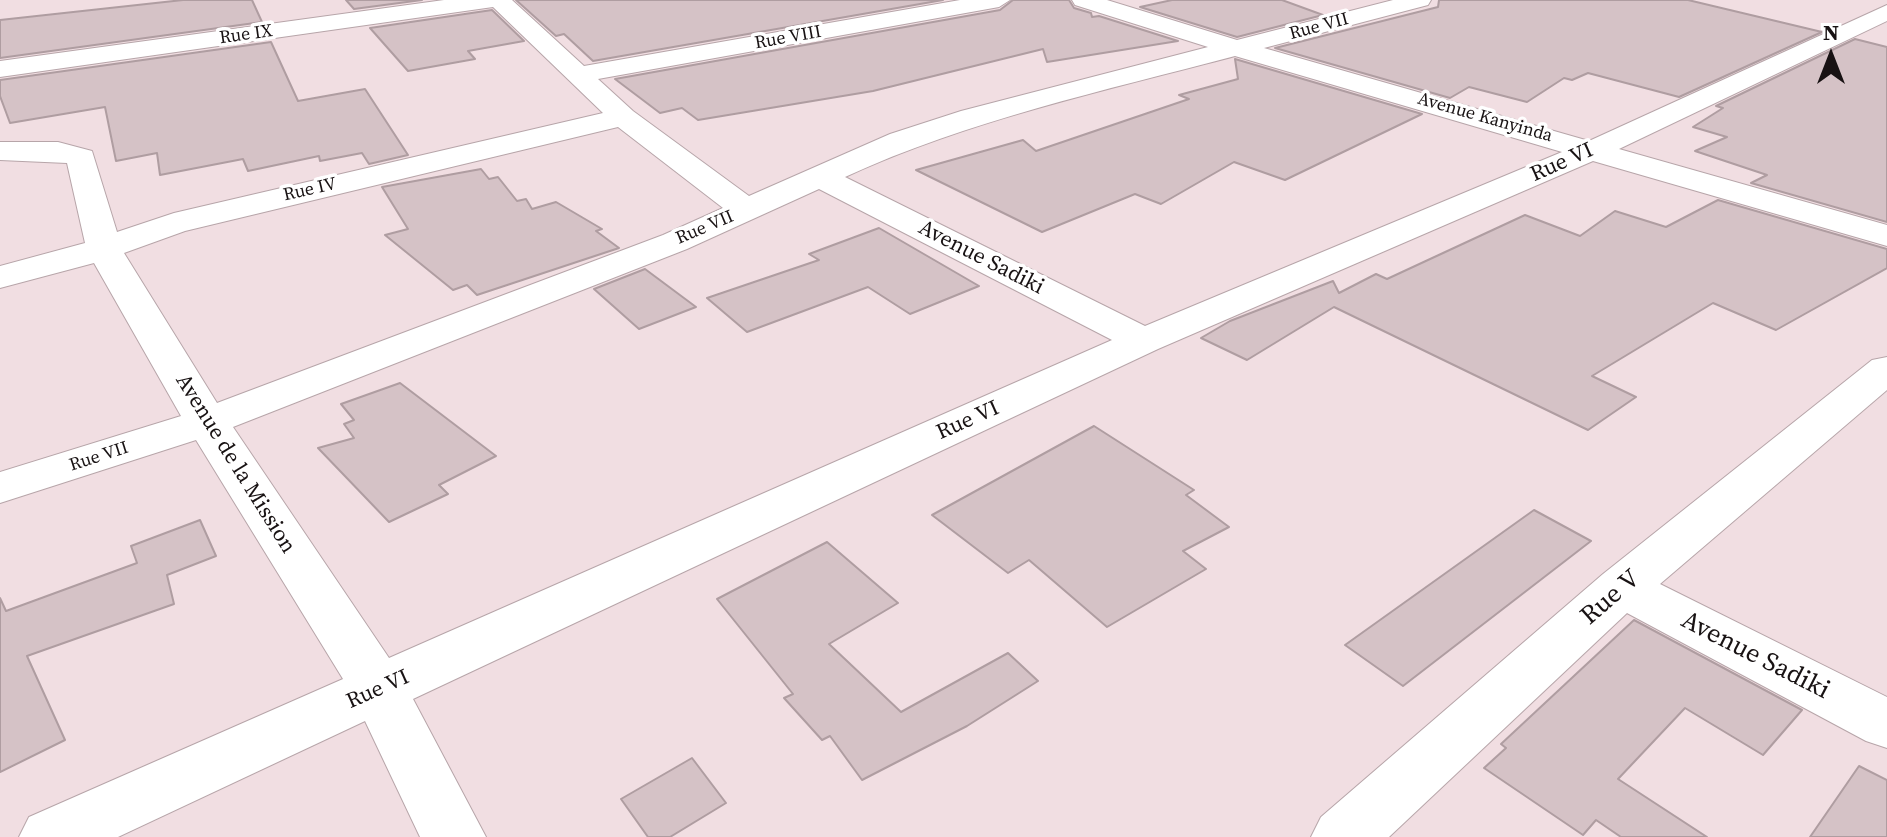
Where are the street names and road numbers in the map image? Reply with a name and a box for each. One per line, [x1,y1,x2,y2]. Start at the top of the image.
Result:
street label: Rue VII [1287,9,1351,45]
street label: Rue IX [218,21,274,49]
street label: Rue VIII [753,22,823,54]
street label: Avenue Kanyinda [1415,88,1555,148]
street label: Rue VI [1526,138,1598,188]
street label: Rue IV [281,173,339,207]
street label: Rue VII [673,206,737,250]
street label: Avenue Sadiki [914,215,1048,301]
street label: Avenue de la Mission [169,370,301,558]
street label: Rue VI [932,396,1004,446]
street label: Rue VII [67,437,131,477]
street label: Rue V [1575,564,1647,632]
street label: Avenue Sadiki [1676,605,1834,707]
street label: Rue VI [342,665,414,715]

